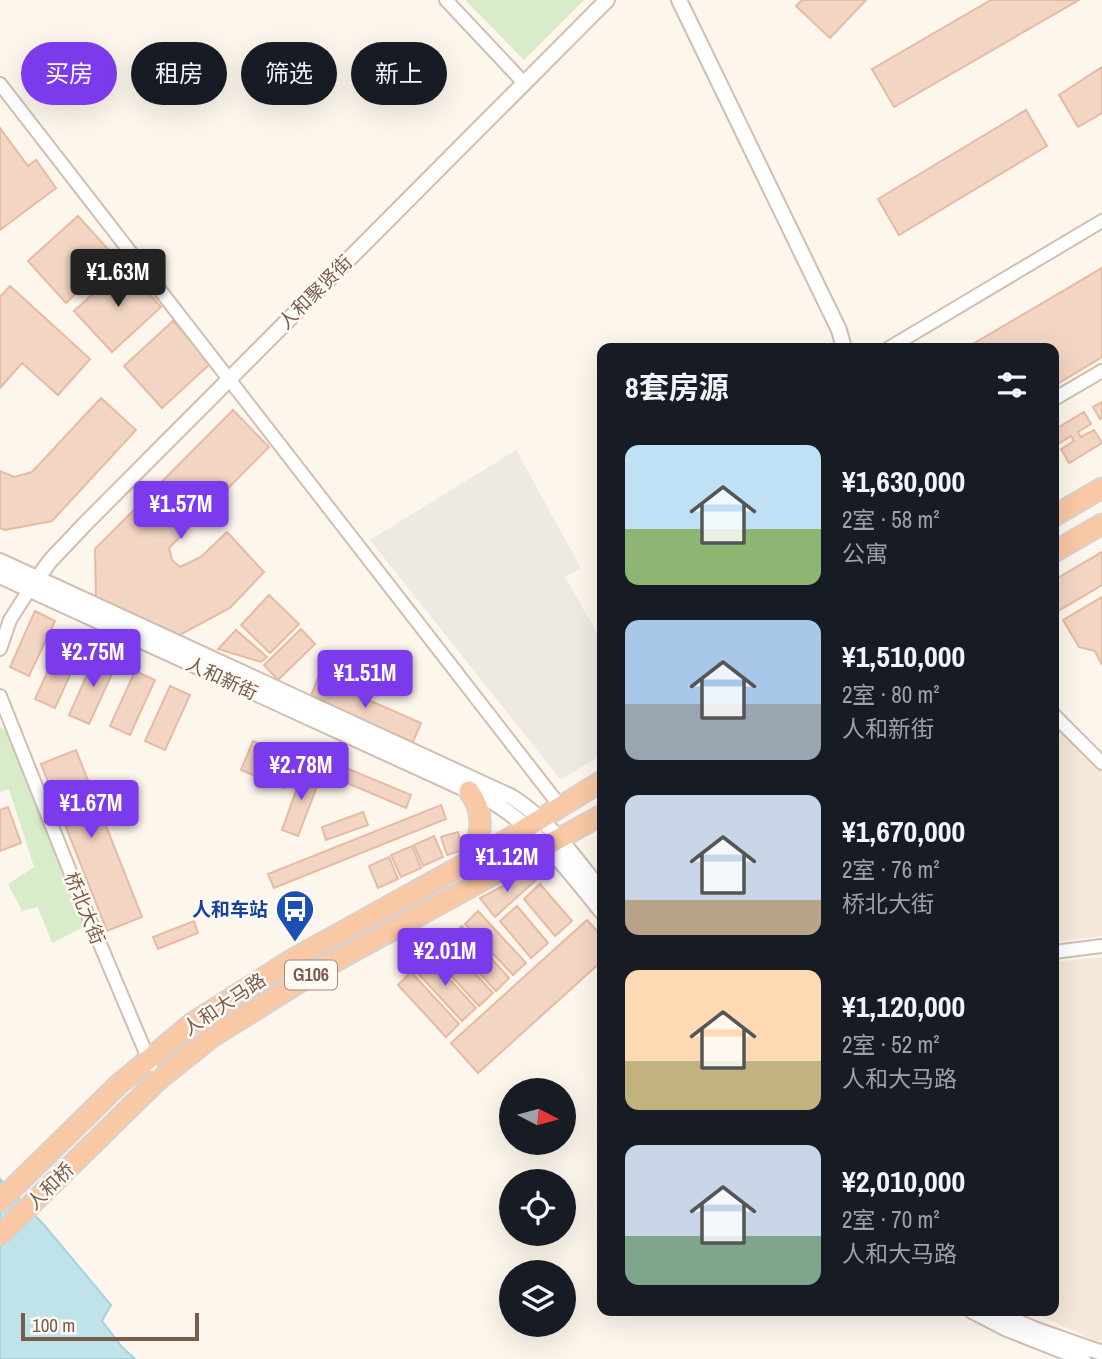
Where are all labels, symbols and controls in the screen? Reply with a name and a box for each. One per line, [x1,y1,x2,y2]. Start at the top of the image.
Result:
chip: 买房 [21,42,117,105]
chip: 租房 [131,42,227,105]
chip: 筛选 [241,42,337,105]
chip: 新上 [351,42,447,105]
street label: 人和聚贤街 [272,249,358,335]
pin: ¥1.63M [61,250,175,309]
text: ¥1.63M [87,256,149,287]
icon: filters [993,366,1031,404]
text: 8套房源 [625,367,729,407]
text: ¥1,630,000 [842,461,965,501]
icon: home [681,473,765,557]
pin: ¥1.57M [124,482,238,541]
text: ¥1.57M [150,488,212,519]
text: 2室 · 58 m² [842,504,939,535]
text: 公寓 [842,538,888,569]
pin: ¥2.75M [36,630,150,689]
text: ¥2.75M [62,636,124,667]
text: ¥1,510,000 [842,636,965,676]
icon: home [681,648,765,732]
street label: 人和新街 [182,650,262,706]
pin: ¥1.51M [308,650,422,710]
text: ¥1.51M [334,657,396,688]
text: 2室 · 80 m² [842,679,939,710]
text: 人和新街 [842,713,934,744]
pin: ¥2.78M [244,742,358,802]
text: ¥2.78M [270,749,332,780]
pin: ¥1.67M [34,780,148,840]
text: ¥1.67M [60,787,122,818]
text: ¥1,670,000 [842,811,965,851]
icon: home [681,823,765,907]
pin: ¥1.12M [450,834,564,894]
text: ¥1.12M [476,841,538,872]
text: 2室 · 76 m² [842,854,939,885]
street label: 桥北大街 [59,868,111,948]
bus stop icon: 人和车站 [274,888,316,943]
text: 桥北大街 [842,888,934,919]
place label: 人和车站 [192,896,268,922]
pin: ¥2.01M [388,928,502,988]
text: ¥2.01M [414,935,476,966]
road number: G106 [285,960,337,990]
street label: 人和大马路 [177,967,271,1041]
text: ¥1,120,000 [842,986,965,1026]
icon: home [681,998,765,1082]
text: 2室 · 52 m² [842,1029,939,1060]
text: 人和大马路 [842,1063,957,1094]
north arrow [499,1078,576,1155]
map controls [499,1078,576,1337]
street label: 人和桥 [21,1157,79,1215]
text: ¥2,010,000 [842,1161,965,1201]
button: locate [499,1169,576,1246]
icon: home [681,1173,765,1257]
text: 2室 · 70 m² [842,1204,939,1235]
text: 人和大马路 [842,1238,957,1269]
button: layers [499,1260,576,1337]
scale bar [21,1310,200,1342]
text: 100 m [32,1312,75,1338]

